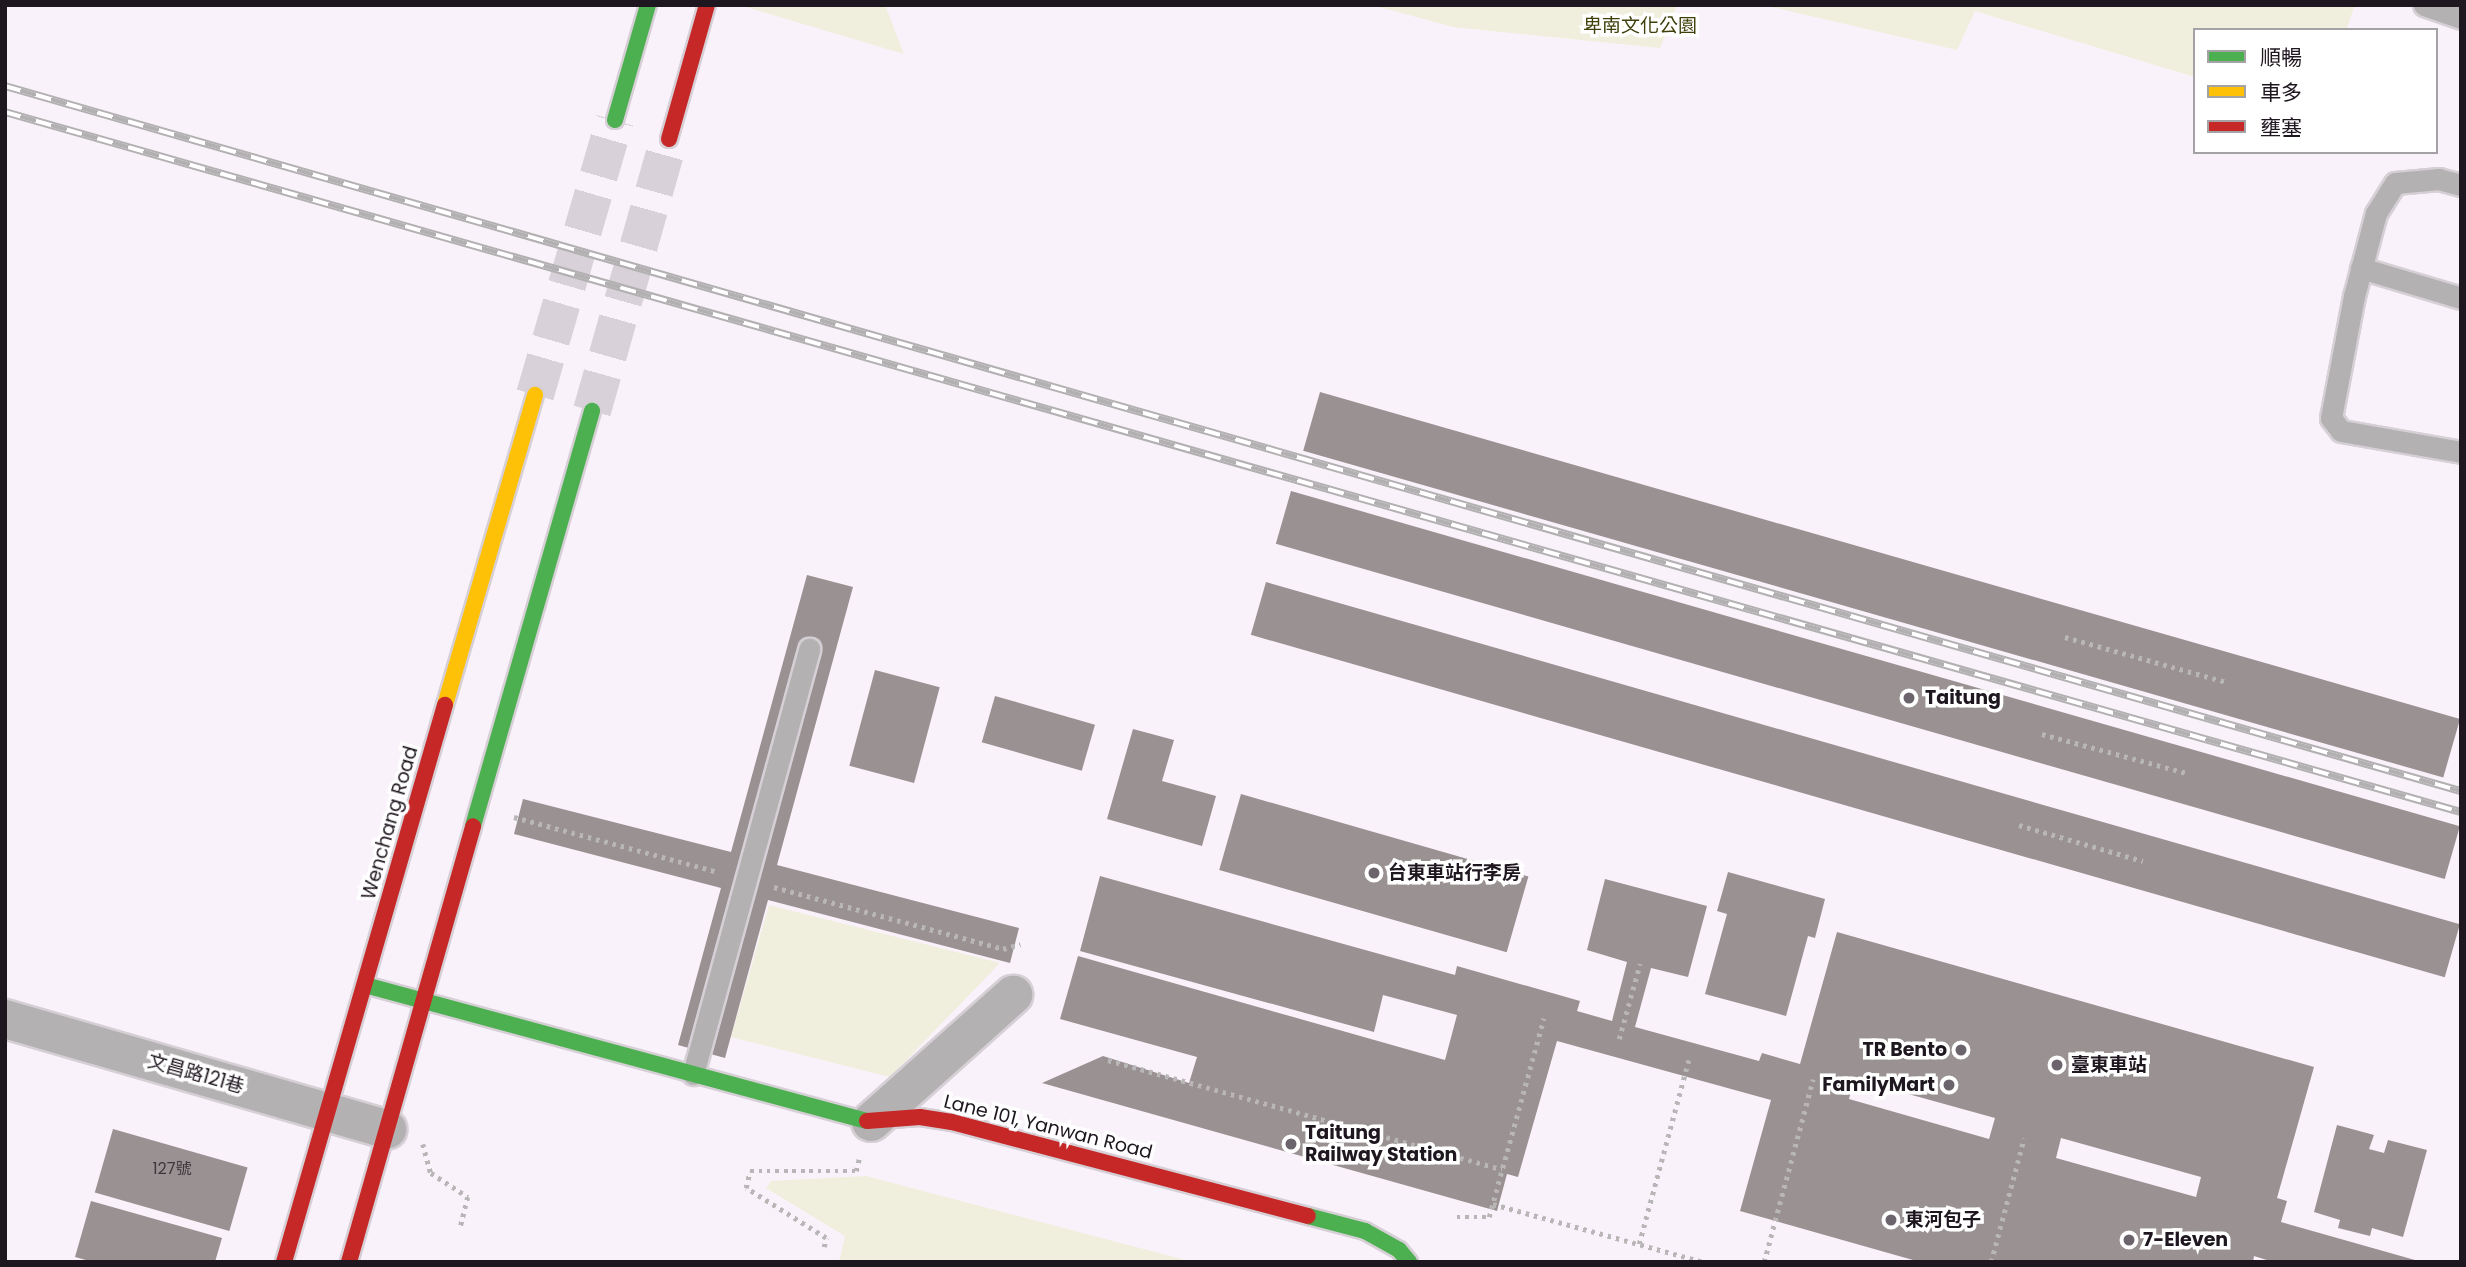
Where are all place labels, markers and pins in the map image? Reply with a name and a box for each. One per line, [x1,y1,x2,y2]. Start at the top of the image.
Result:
place label: Taitung [1925,687,2001,709]
marker: Taitung [1899,688,1919,708]
place label: 台東車站行李房 [1388,862,1521,884]
marker: 台東車站行李房 [1366,865,1382,881]
place label: TR Bento [1863,1039,1947,1061]
marker: TR Bento [1953,1042,1969,1058]
place label: 臺東車站 [2071,1054,2147,1076]
marker: 臺東車站 [2049,1057,2065,1073]
place label: FamilyMart [1822,1074,1935,1096]
marker: FamilyMart [1941,1077,1957,1093]
place label: Taitung Railway Station [1305,1122,1457,1166]
marker: Taitung Railway Station [1283,1136,1299,1152]
place label: 東河包子 [1905,1209,1981,1231]
marker: 東河包子 [1883,1212,1899,1228]
place label: 7-Eleven [2143,1229,2228,1251]
marker: 7-Eleven [2121,1232,2137,1248]

